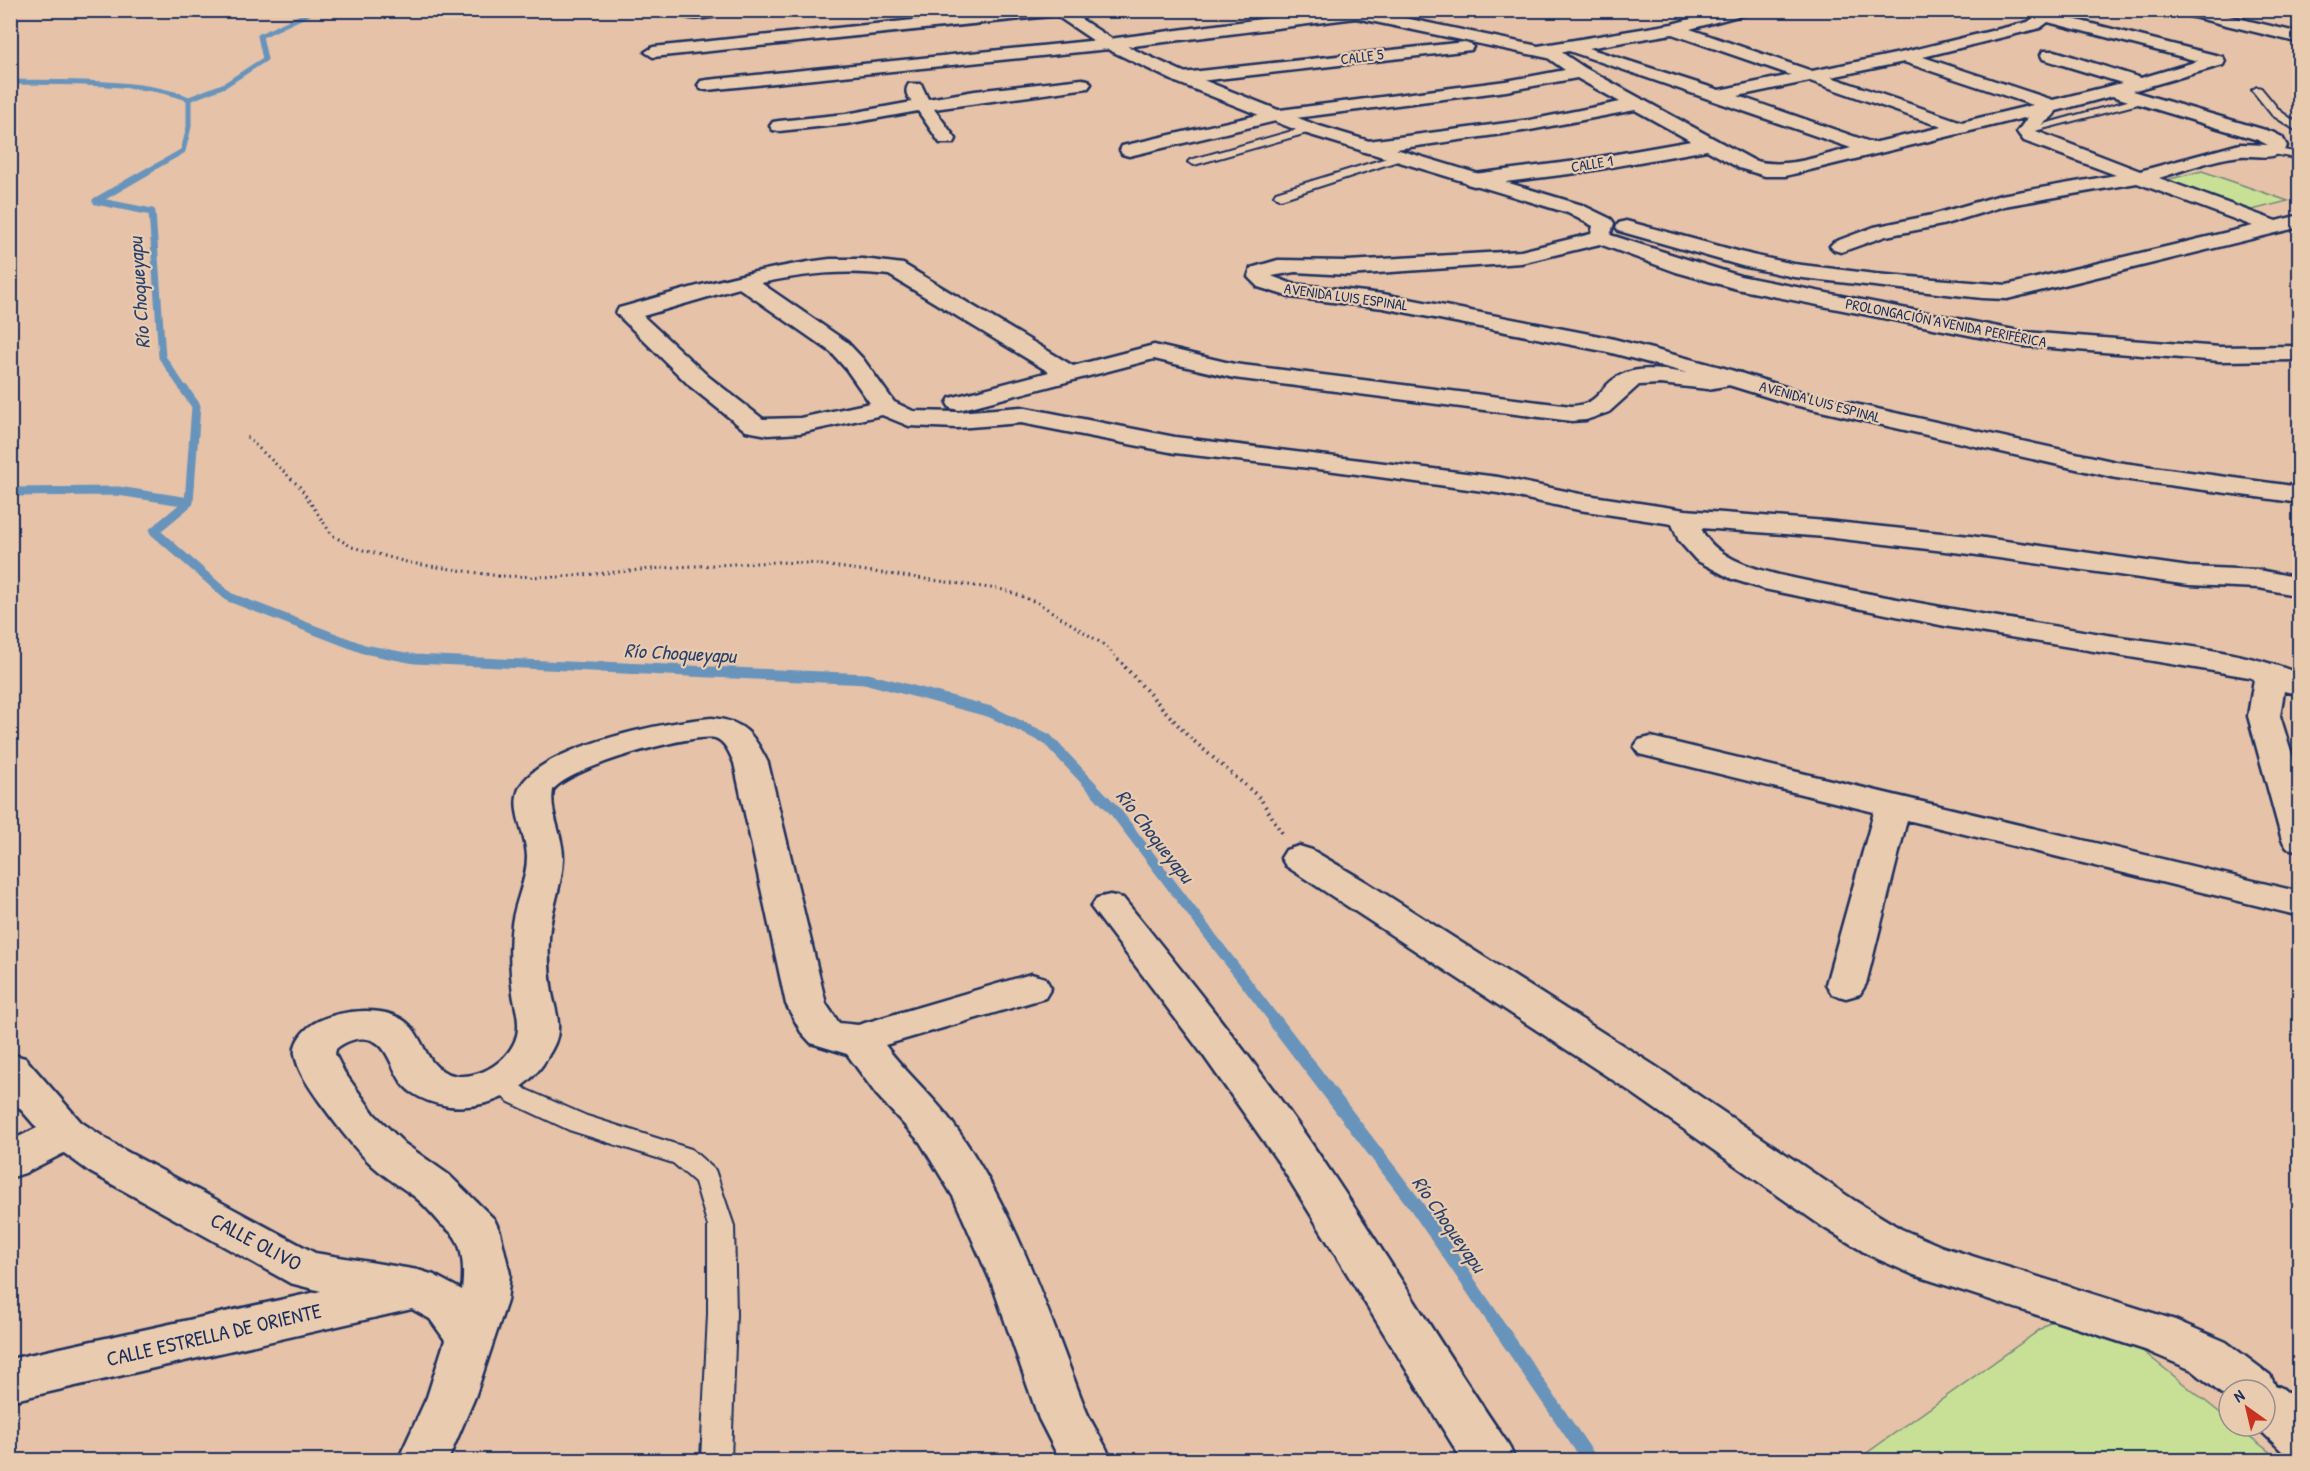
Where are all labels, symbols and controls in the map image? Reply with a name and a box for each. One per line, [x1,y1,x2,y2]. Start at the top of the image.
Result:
street label: CALLE 5 [1339,43,1385,70]
street label: CALLE 1 [1569,150,1614,177]
water label: Río Choqueyapu [121,234,157,350]
street label: AVENIDA LUIS ESPINAL [1283,277,1410,316]
street label: PROLONGACIÓN AVENIDA PERIFÉRICA [1844,293,2049,352]
street label: AVENIDA LUIS ESPINAL [1757,375,1883,428]
water label: Río Choqueyapu [623,636,739,670]
water label: Río Choqueyapu [1110,783,1202,890]
water label: Río Choqueyapu [1405,1170,1494,1279]
street label: CALLE OLIVO [206,1205,307,1278]
street label: CALLE ESTRELLA DE ORIENTE [104,1296,324,1373]
north arrow [2217,1378,2277,1438]
text: N [2229,1384,2249,1407]

